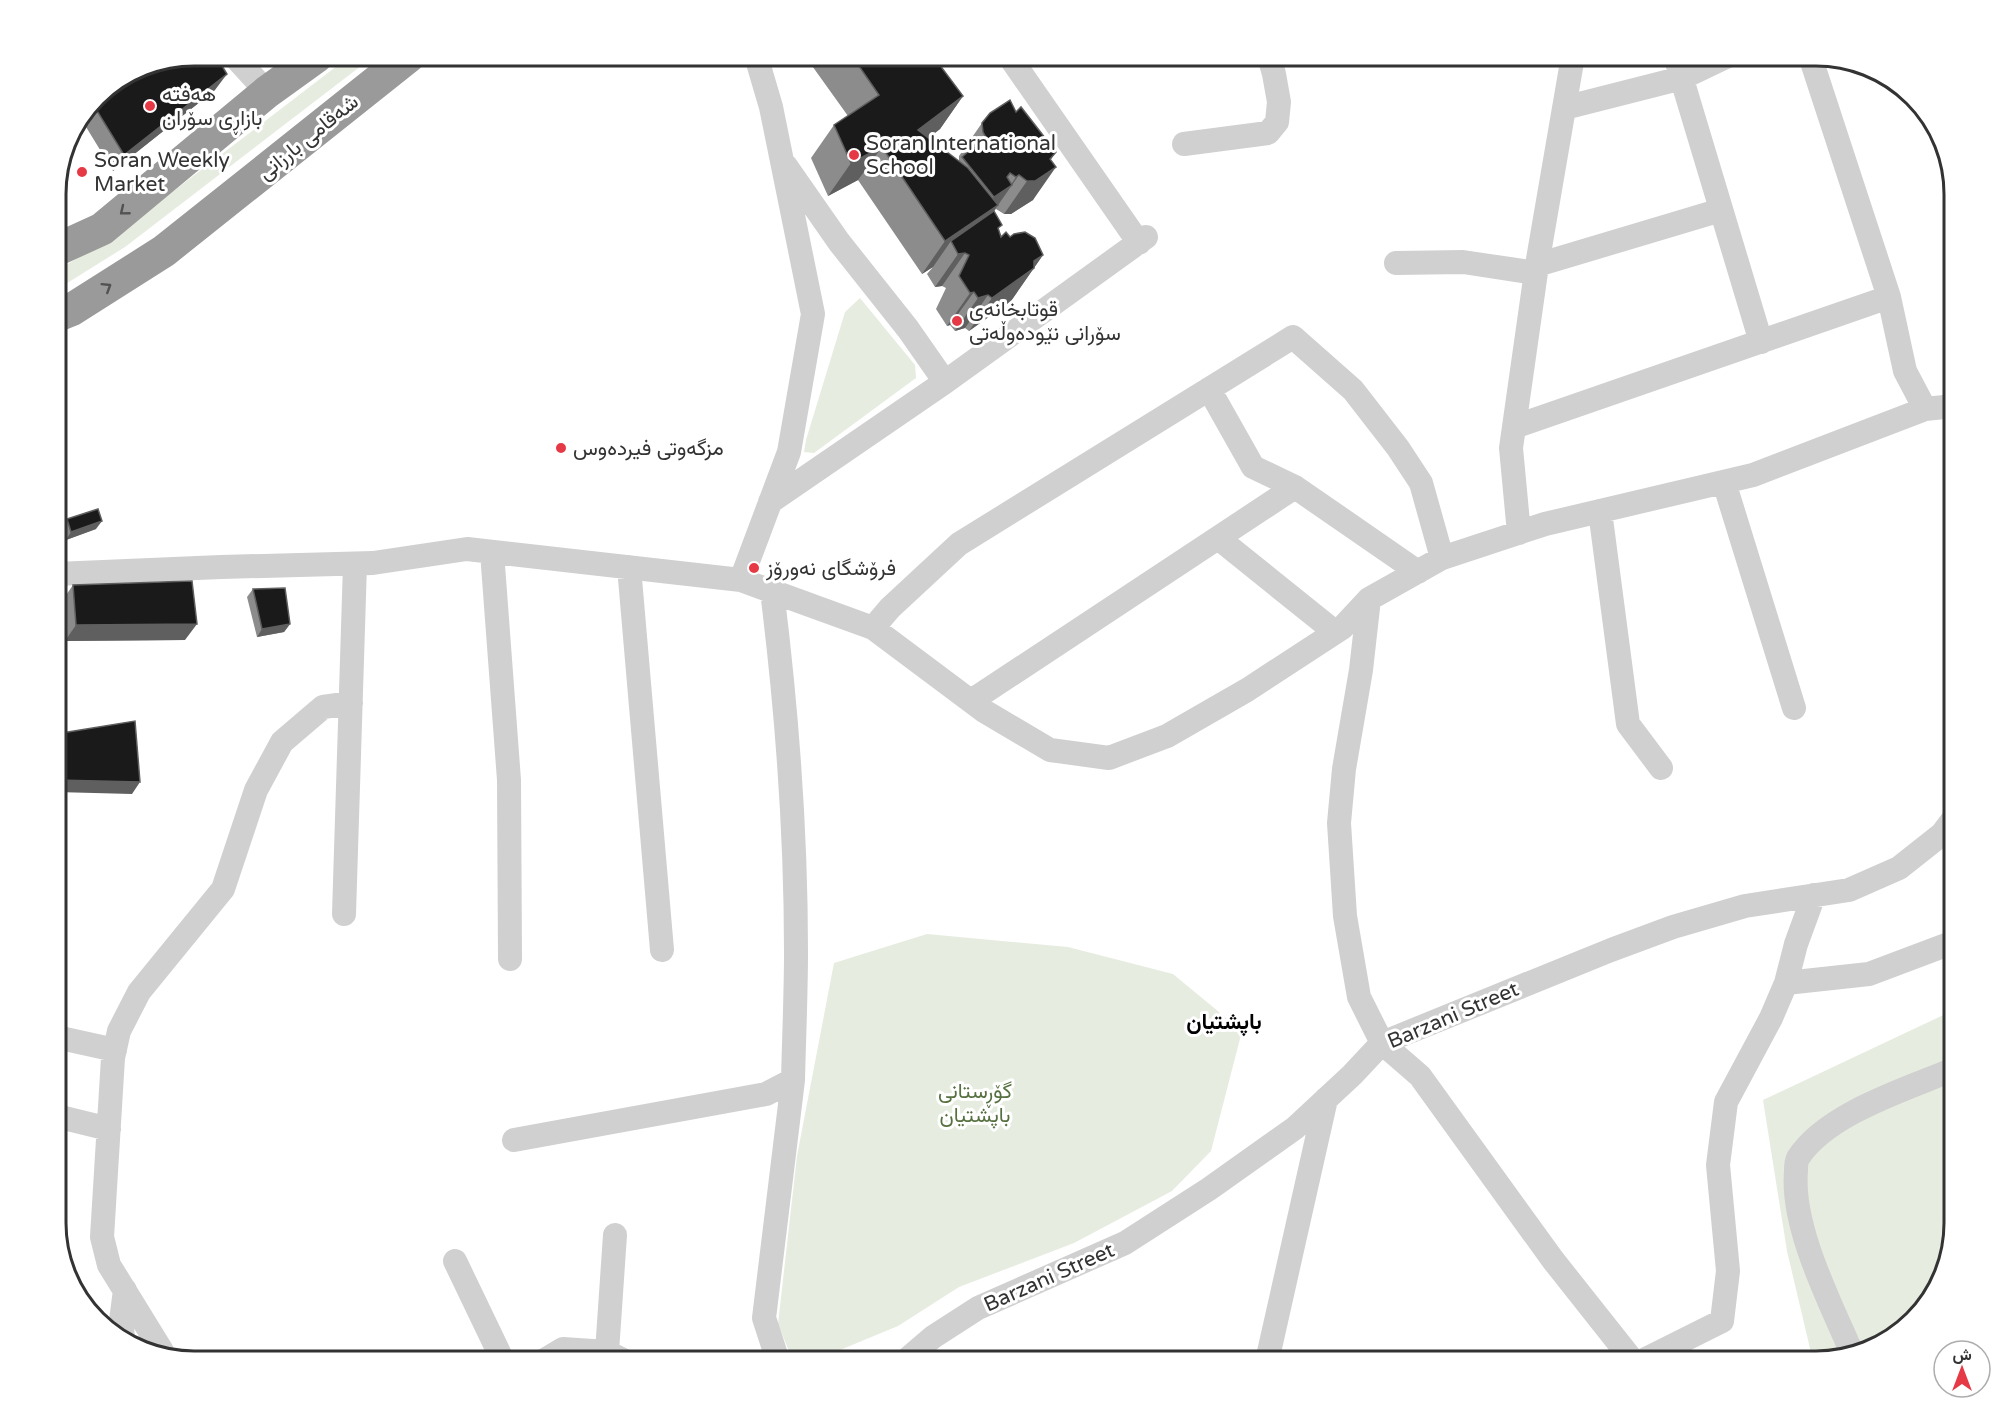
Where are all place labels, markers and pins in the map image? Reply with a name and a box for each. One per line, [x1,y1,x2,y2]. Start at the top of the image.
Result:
place label: هەفتە بازاڕی سۆران [162,82,263,135]
marker: هەفتە بازاڕی سۆران [143,99,157,113]
place label: Soran International School [866,131,1056,180]
place label: Soran Weekly Market [94,148,230,197]
marker: Soran International School [847,148,861,162]
marker: Soran Weekly Market [75,165,89,179]
place label: قوتابخانەی سۆرانی نێودەوڵەتی [969,297,1121,346]
marker: قوتابخانەی سۆرانی نێودەوڵەتی [950,314,964,328]
place label: مزگەوتی فیردەوس [573,436,724,461]
marker: مزگەوتی فیردەوس [554,441,568,455]
place label: فرۆشگای نەورۆز [765,556,896,581]
marker: فرۆشگای نەورۆز [747,561,761,575]

